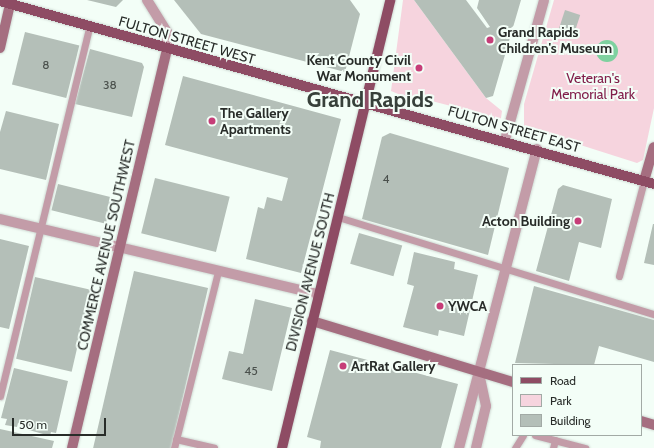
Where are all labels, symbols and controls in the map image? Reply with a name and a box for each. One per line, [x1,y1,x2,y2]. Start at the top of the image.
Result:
street label: FULTON STREET WEST [117,12,257,68]
place label: Grand Rapids Children's Museum [498,24,612,56]
marker: Grand Rapids Children's Museum [485,35,495,45]
place label: Kent County Civil War Monument [306,52,411,84]
house number: 8 [42,58,50,72]
marker: Kent County Civil War Monument [414,63,424,73]
park label: Veteran's Memorial Park [551,70,635,102]
house number: 38 [103,78,117,92]
district label: Grand Rapids [307,87,433,113]
street label: FULTON STREET EAST [446,102,582,156]
place label: The Gallery Apartments [220,105,291,138]
marker: The Gallery Apartments [207,116,217,126]
street label: COMMERCE AVENUE SOUTHWEST [74,138,138,352]
house number: 4 [383,172,389,186]
street label: DIVISION AVENUE SOUTH [282,191,338,353]
place label: Acton Building [482,213,570,229]
marker: Acton Building [573,216,583,226]
place label: YWCA [448,298,487,314]
marker: YWCA [435,301,445,311]
place label: ArtRat Gallery [351,358,435,374]
marker: ArtRat Gallery [338,361,348,371]
house number: 45 [244,364,258,378]
legend [512,364,642,436]
text: Road [550,373,576,388]
text: Park [550,393,572,408]
scale bar [14,410,108,436]
text: Building [550,413,591,428]
text: 50 m [19,417,47,432]

